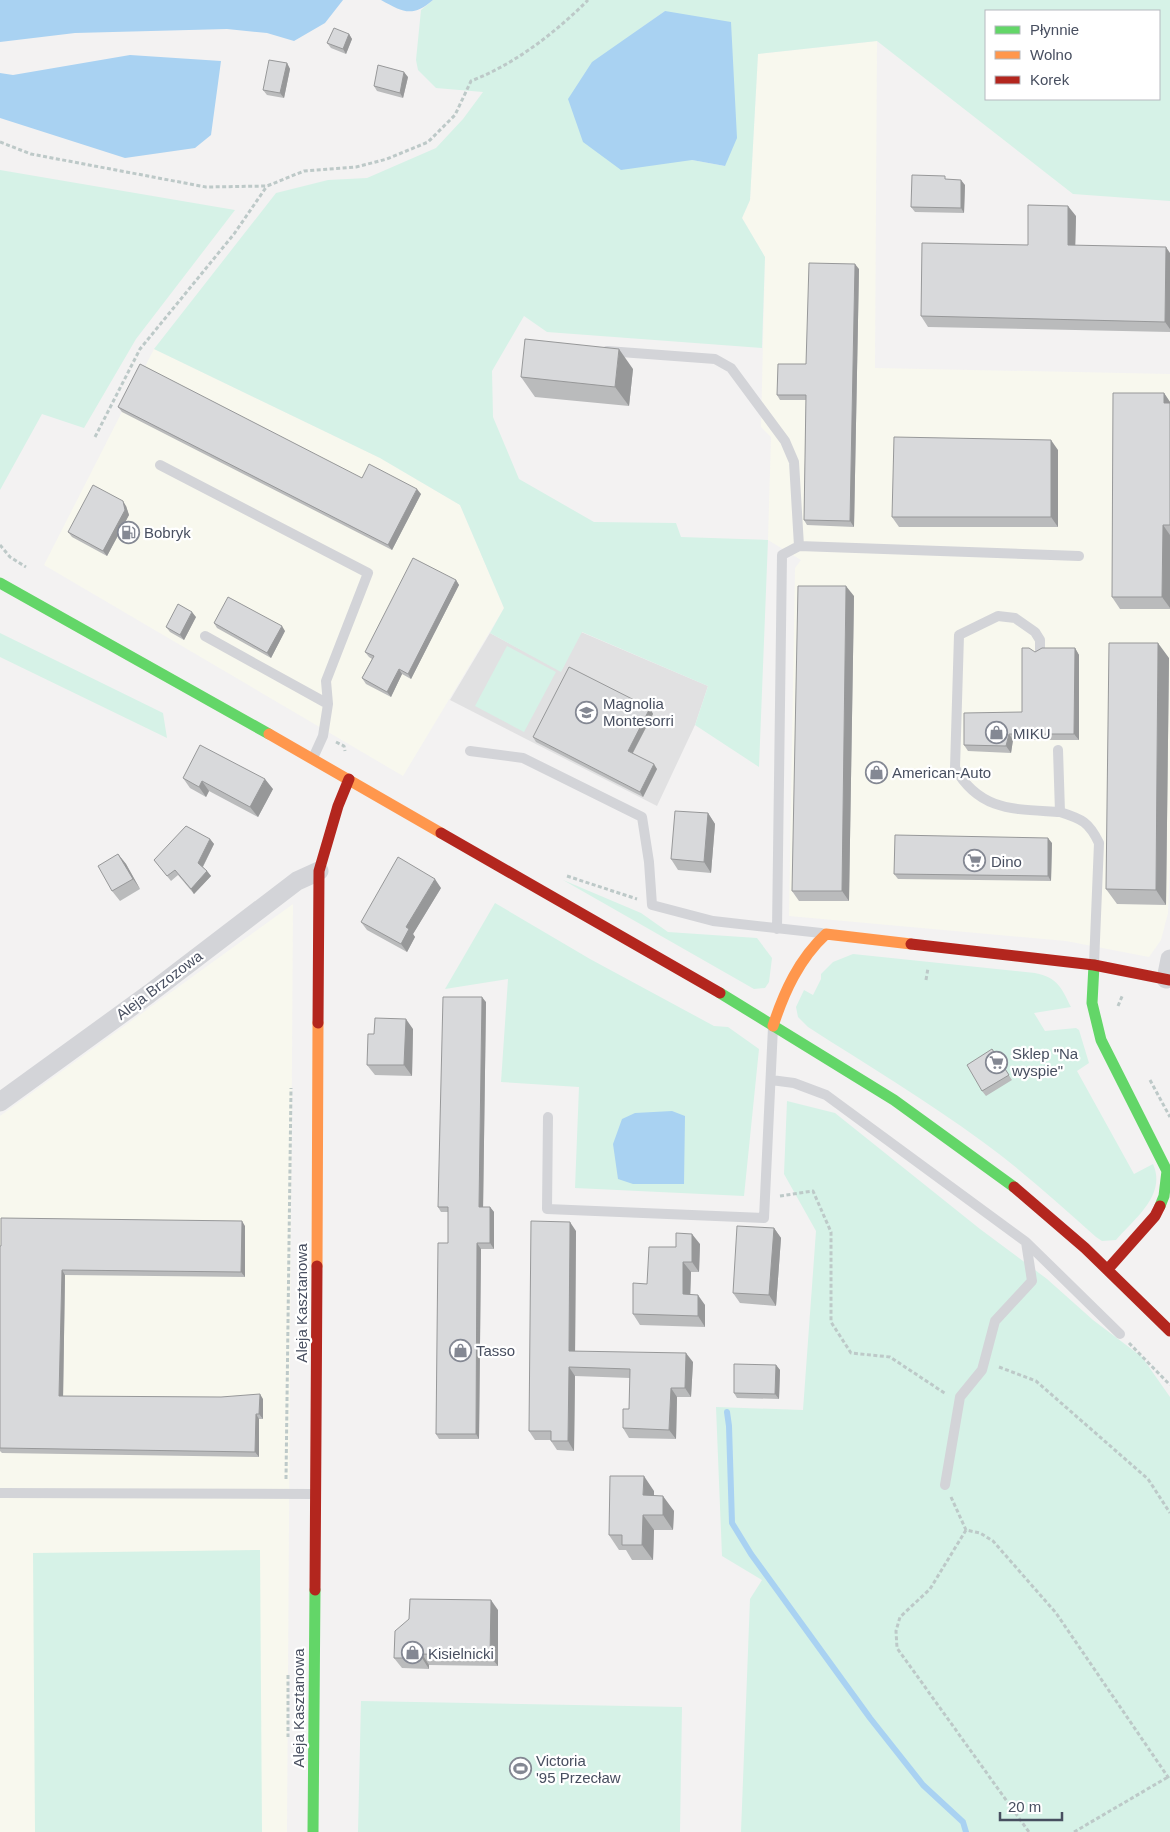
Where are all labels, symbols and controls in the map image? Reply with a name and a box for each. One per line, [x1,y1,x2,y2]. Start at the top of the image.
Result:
legend [985,10,1160,100]
text: Płynnie [1030,21,1079,38]
text: Wolno [1030,46,1072,63]
text: Korek [1030,71,1070,88]
fuel station icon: Bobryk [116,520,140,544]
place label: Bobryk [144,524,191,541]
place label: Magnolia Montesorri [603,695,674,729]
school or university icon: Magnolia Montesorri [575,700,599,724]
shop icon: MIKU [985,721,1009,745]
place label: MIKU [1013,725,1051,742]
shop icon: American-Auto [864,760,888,784]
place label: American-Auto [892,764,991,781]
supermarket icon: Dino [963,849,987,873]
place label: Dino [991,853,1022,870]
street label: Aleja Brzozowa [113,947,206,1023]
place label: Sklep "Na wyspie" [1011,1045,1079,1079]
supermarket icon: Sklep "Na wyspie" [984,1050,1008,1074]
street label: Aleja Kasztanowa [293,1243,310,1363]
shop icon: Tasso [448,1338,472,1362]
place label: Tasso [476,1342,515,1359]
shop icon: Kisielnicki [400,1641,424,1665]
place label: Kisielnicki [428,1645,494,1662]
street label: Aleja Kasztanowa [290,1648,307,1768]
place label: Victoria '95 Przecław [536,1752,621,1786]
sports icon: Victoria '95 Przecław [508,1757,532,1781]
scale bar [1000,1790,1062,1822]
text: 20 m [1008,1798,1041,1815]

